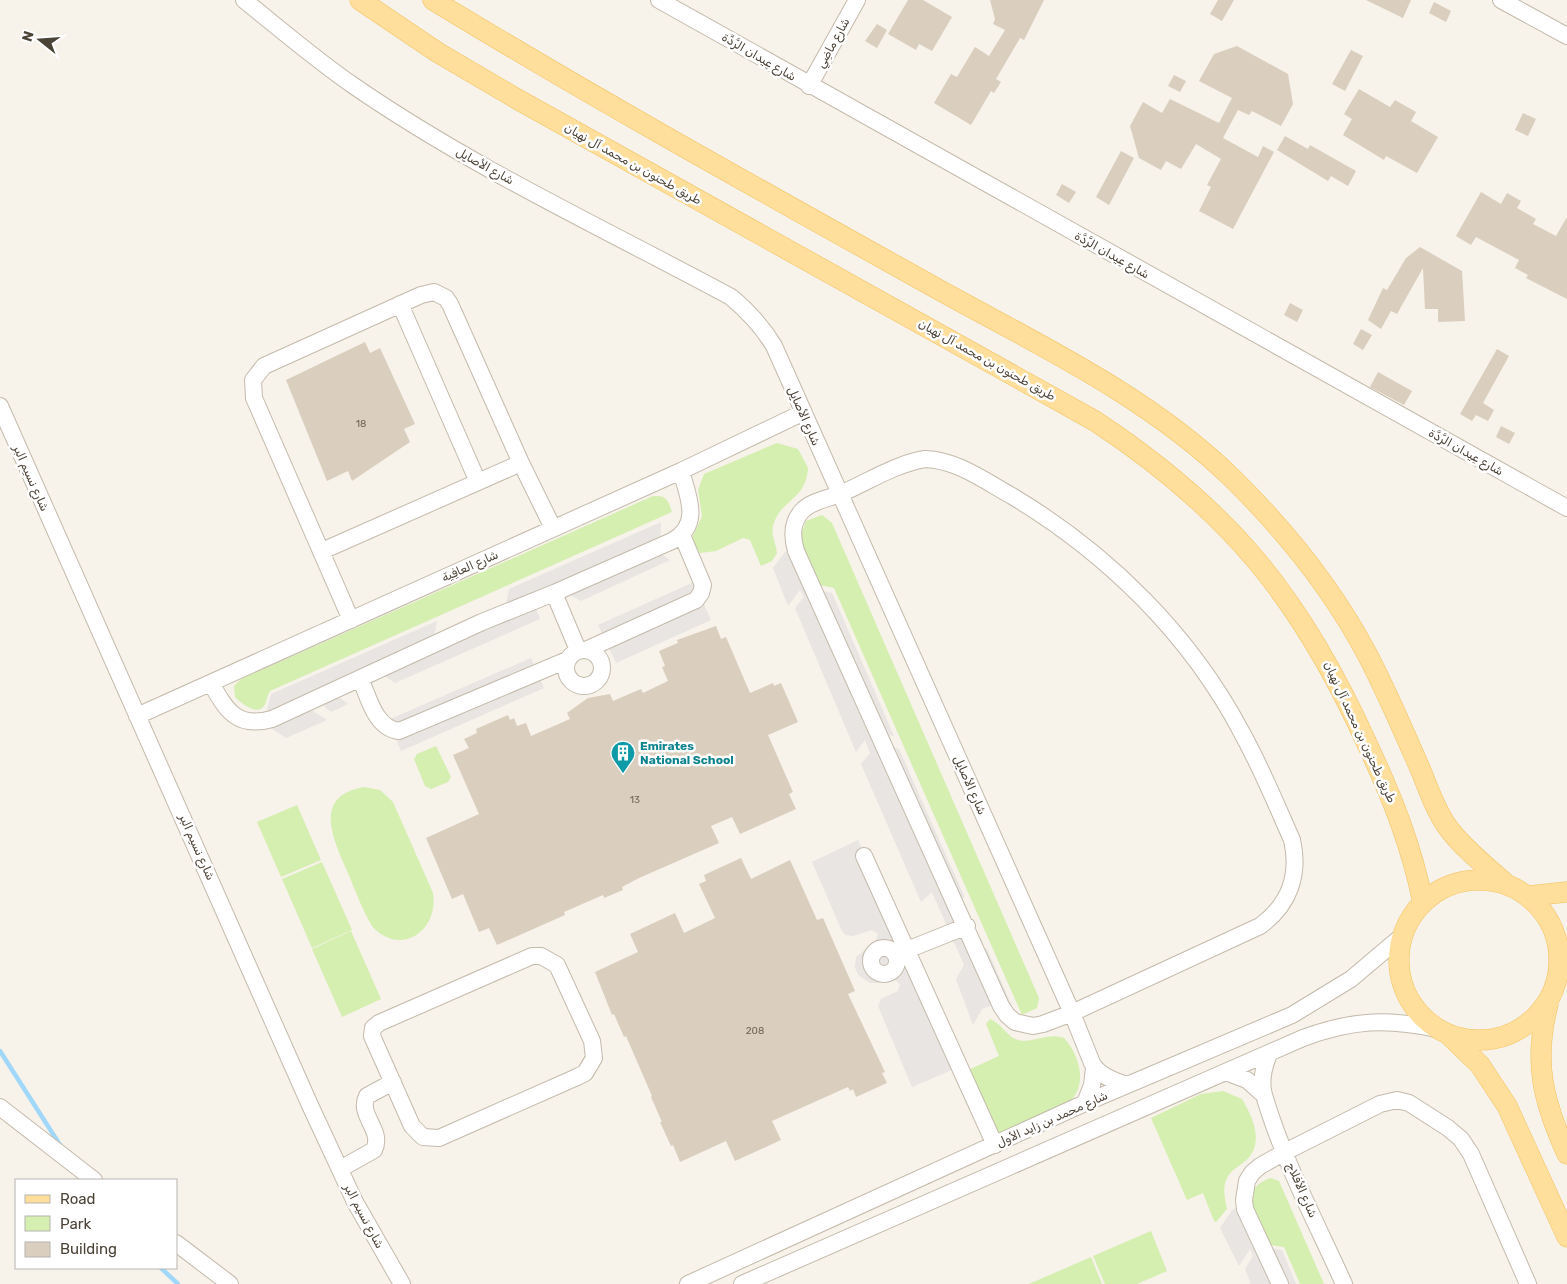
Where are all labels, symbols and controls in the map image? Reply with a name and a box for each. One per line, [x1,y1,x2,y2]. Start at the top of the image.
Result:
north arrow [15,15,65,65]
street label: شارع ماضِي [813,15,854,72]
text: N [18,29,38,44]
street label: شارع عِيدان الرَّدَّة [718,30,799,86]
street label: طريق طحنون بن محمد آل نهيان [562,120,704,208]
street label: شارع الأصايِل [453,144,516,189]
street label: شارع عِيدان الرَّدَّة [1071,229,1152,283]
street label: طريق طحنون بن محمد آل نهيان [916,316,1058,404]
street label: شارع الأصايِل [783,384,823,449]
house number: 18 [356,418,366,430]
street label: شارع عِيدان الرَّدَّة [1425,426,1506,480]
street label: شارع نسيم البر [8,442,52,514]
street label: شارع العافِية [440,547,501,586]
street label: طريق طحنون بن محمد آل نهيان [1320,659,1399,805]
place label: Emirates National School [640,739,734,767]
building icon: Emirates National School [610,740,636,774]
street label: شارع الأصايِل [949,753,989,818]
house number: 13 [630,794,640,806]
street label: شارع نسيم البر [174,811,218,883]
house number: 208 [746,1025,764,1037]
street label: شارع محمد بن زايد الأول [994,1088,1111,1152]
street label: شارع الأفلاج [1282,1160,1320,1221]
legend [15,1179,178,1269]
street label: شارع نسيم البر [339,1181,387,1252]
text: Road [60,1190,96,1208]
text: Park [60,1215,91,1233]
text: Building [60,1240,117,1258]

